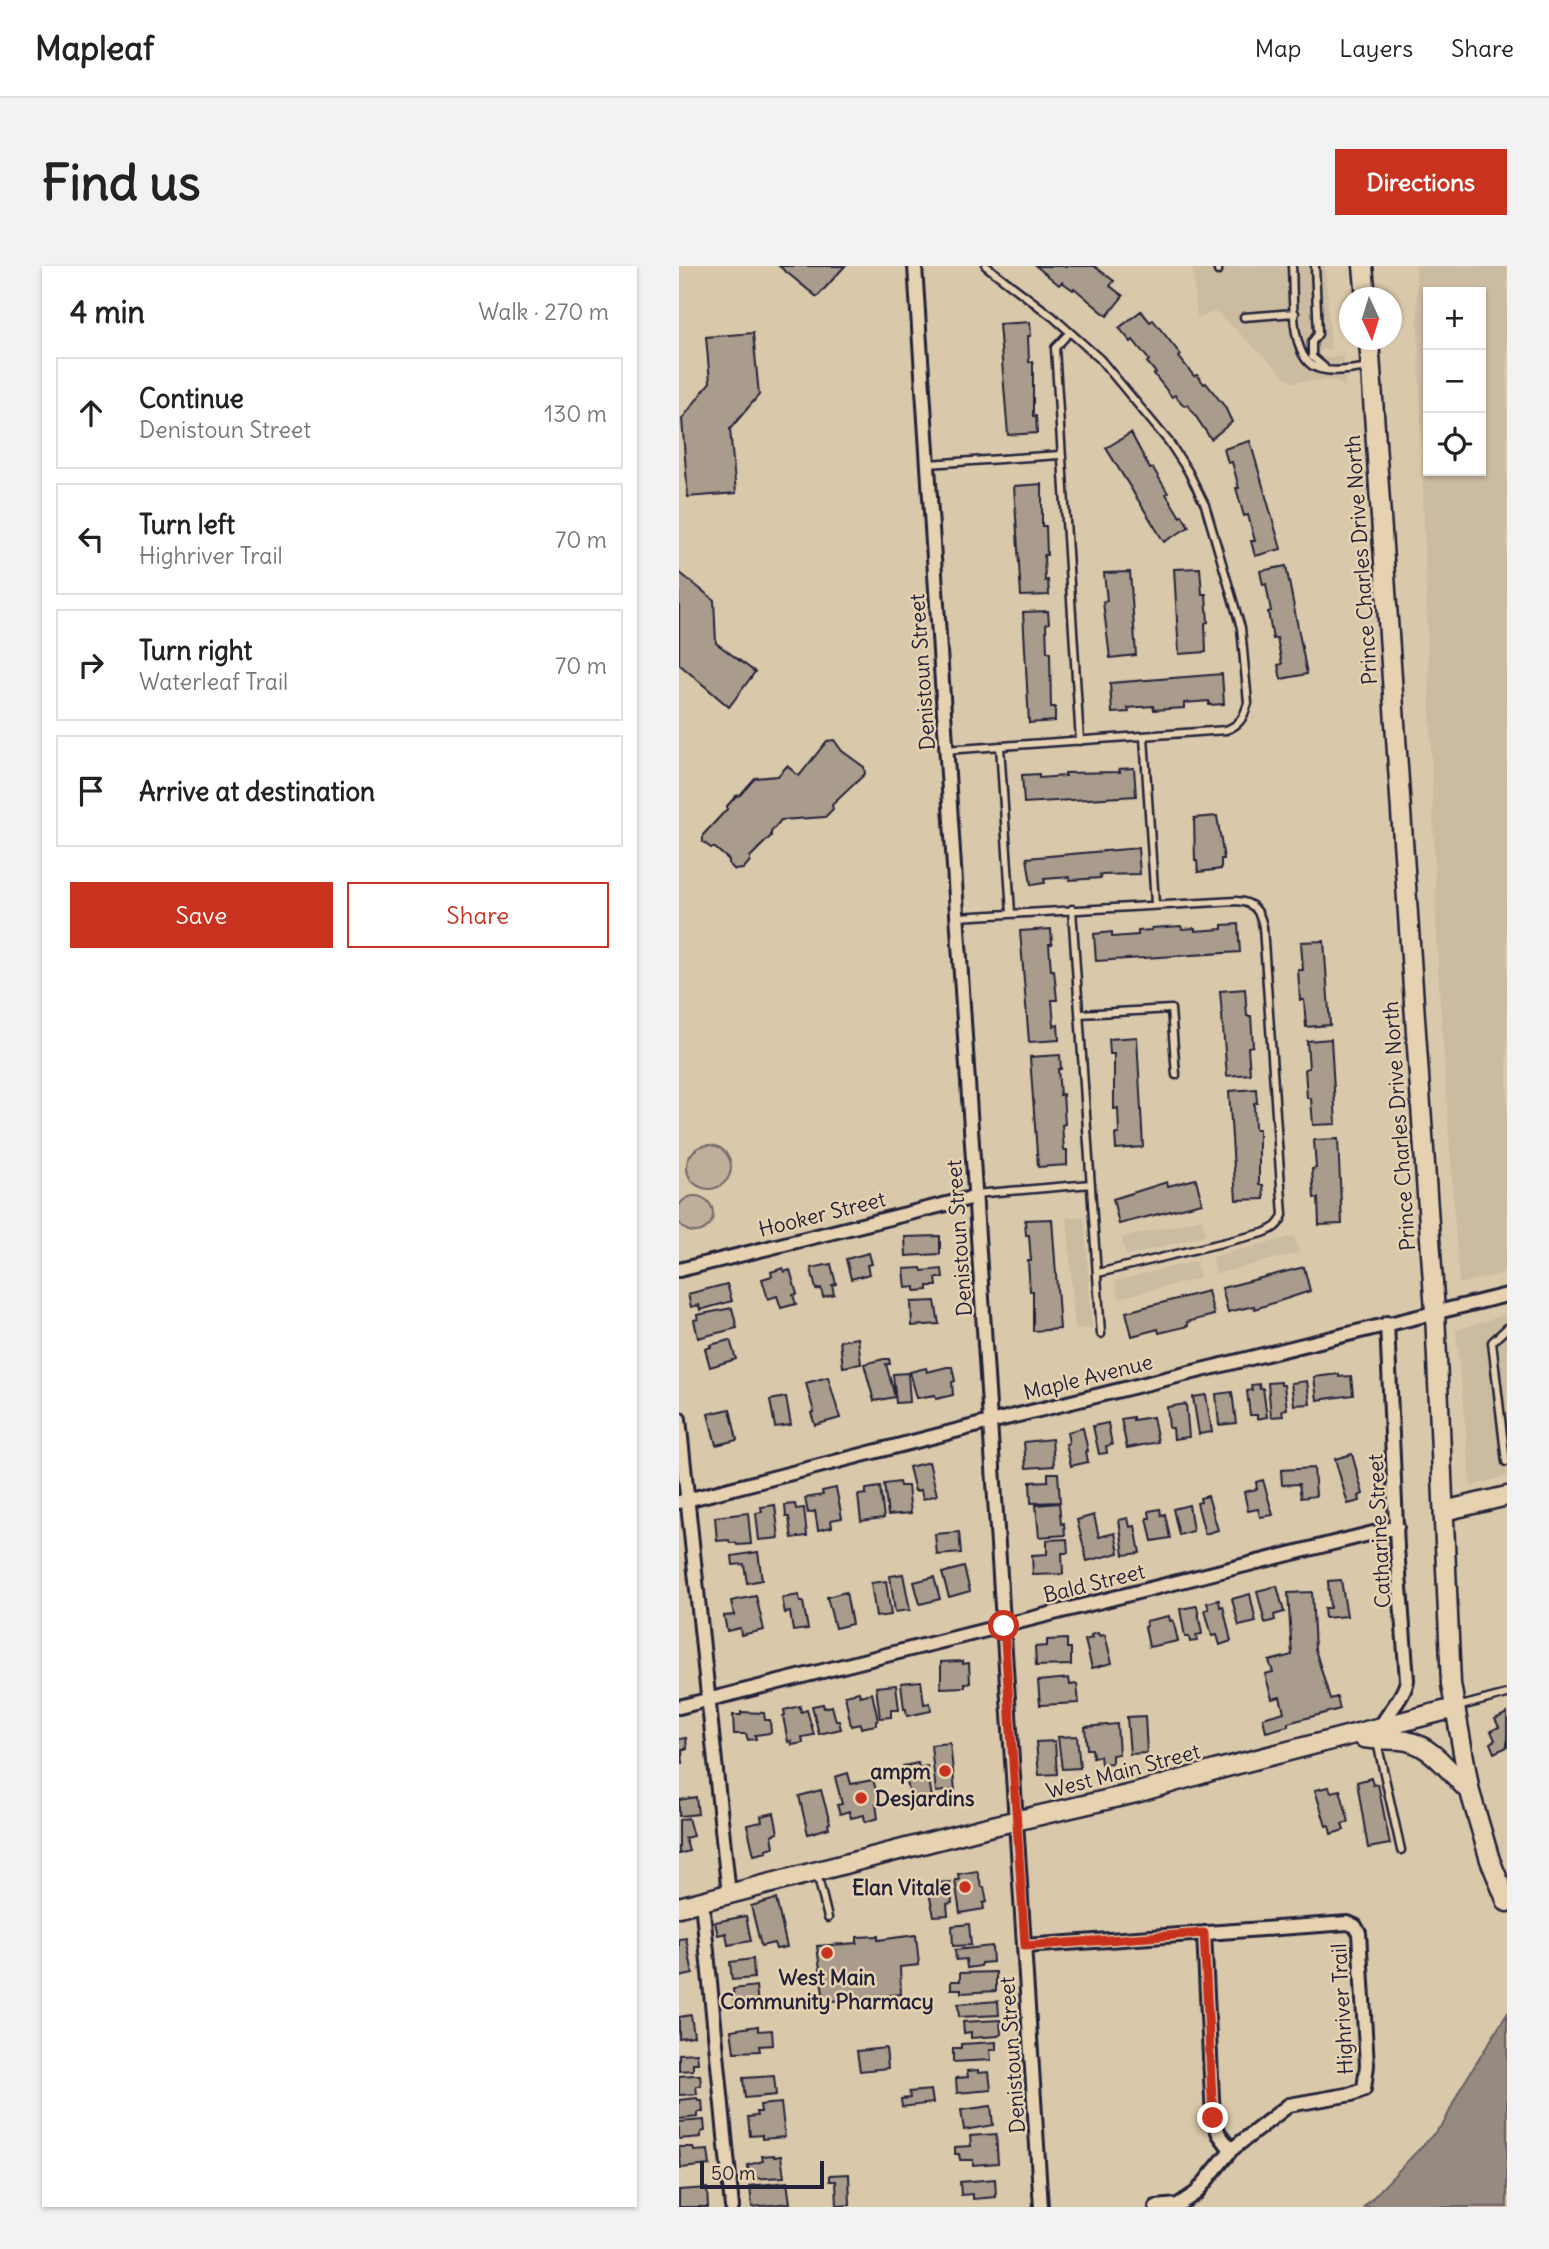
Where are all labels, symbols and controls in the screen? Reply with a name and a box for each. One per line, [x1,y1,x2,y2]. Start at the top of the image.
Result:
text: Mapleaf [35,27,154,69]
text: Map [1255,33,1301,63]
text: Layers [1339,33,1413,63]
text: Share [1451,33,1514,63]
button: Directions [1335,149,1507,215]
text: Find us [42,152,200,213]
north arrow [1339,287,1402,350]
map controls [1423,287,1486,476]
button: + [1423,287,1486,350]
text: 4 min [70,293,145,331]
text: Walk · 270 m [478,297,609,326]
button: − [1423,350,1486,413]
text: Continue [139,382,244,415]
icon: ahead [72,394,110,432]
text: 130 m [544,399,607,428]
button: locate [1423,413,1486,476]
text: Denistoun Street [139,415,311,444]
street label: Prince Charles Drive North [1339,434,1383,686]
text: Turn left [139,508,235,541]
icon: left [72,520,110,558]
text: 70 m [555,525,607,554]
text: Highriver Trail [139,541,283,570]
street label: Denistoun Street [903,593,941,751]
text: Turn right [139,634,252,667]
icon: right [72,646,110,684]
text: 70 m [555,651,607,680]
text: Waterleaf Trail [139,667,288,696]
icon: arrive [72,772,110,810]
text: Arrive at destination [139,775,375,808]
button: Save [70,882,333,948]
button: Share [347,882,609,948]
street label: Prince Charles Drive North [1377,1000,1421,1252]
street label: Denistoun Street [940,1159,978,1317]
street label: Hooker Street [756,1185,888,1243]
street label: Maple Avenue [1021,1348,1155,1406]
street label: Catharine Street [1361,1453,1397,1609]
street label: Bald Street [1040,1557,1148,1609]
route start [988,1610,1019,1641]
street label: West Main Street [1043,1738,1203,1804]
place label: ampm [870,1758,932,1785]
marker: ampm [937,1763,953,1779]
place label: Desjardins [875,1785,975,1812]
marker: Desjardins [853,1790,869,1806]
place label: Elan Vitale [852,1874,951,1901]
marker: Elan Vitale [957,1879,973,1895]
street label: Highriver Trail [1325,1943,1359,2075]
marker: West Main Community Pharmacy [819,1945,835,1961]
place label: West Main Community Pharmacy [720,1964,934,2015]
street label: Denistoun Street [993,1976,1031,2134]
route end [1197,2102,1228,2133]
scale bar [700,2158,824,2190]
text: 50 m [711,2161,756,2185]

